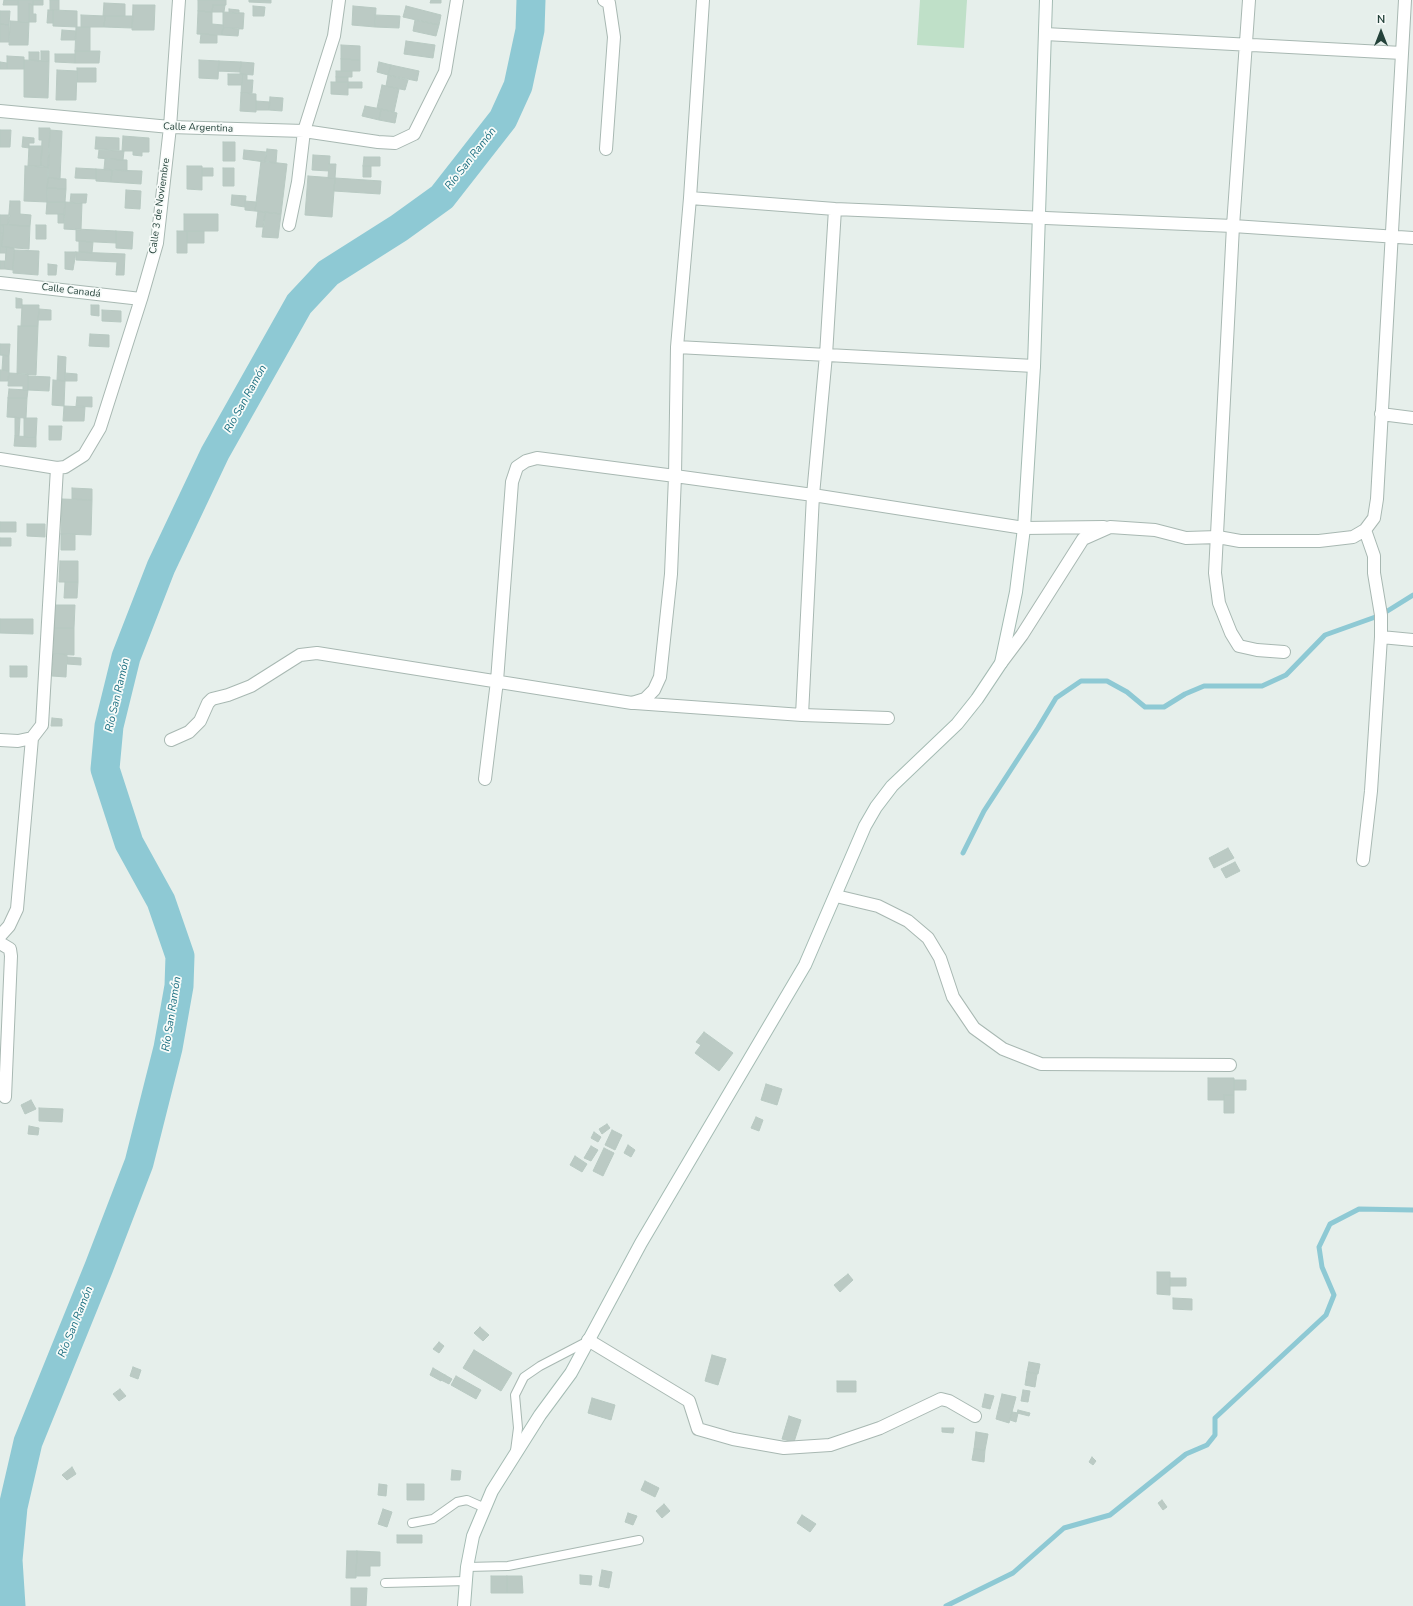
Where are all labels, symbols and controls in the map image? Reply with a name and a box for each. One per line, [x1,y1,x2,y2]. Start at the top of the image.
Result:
north arrow [1361,12,1401,52]
text: N [1377,12,1385,27]
street label: Calle Argentina [163,121,233,135]
water label: Río San Ramón [443,125,499,193]
street label: Calle 3 de Noviembre [147,157,173,255]
street label: Calle Canadá [41,281,101,301]
water label: Río San Ramón [222,363,270,435]
water label: Río San Ramón [103,657,133,733]
water label: Río San Ramón [160,976,184,1052]
water label: Río San Ramón [56,1285,96,1359]

